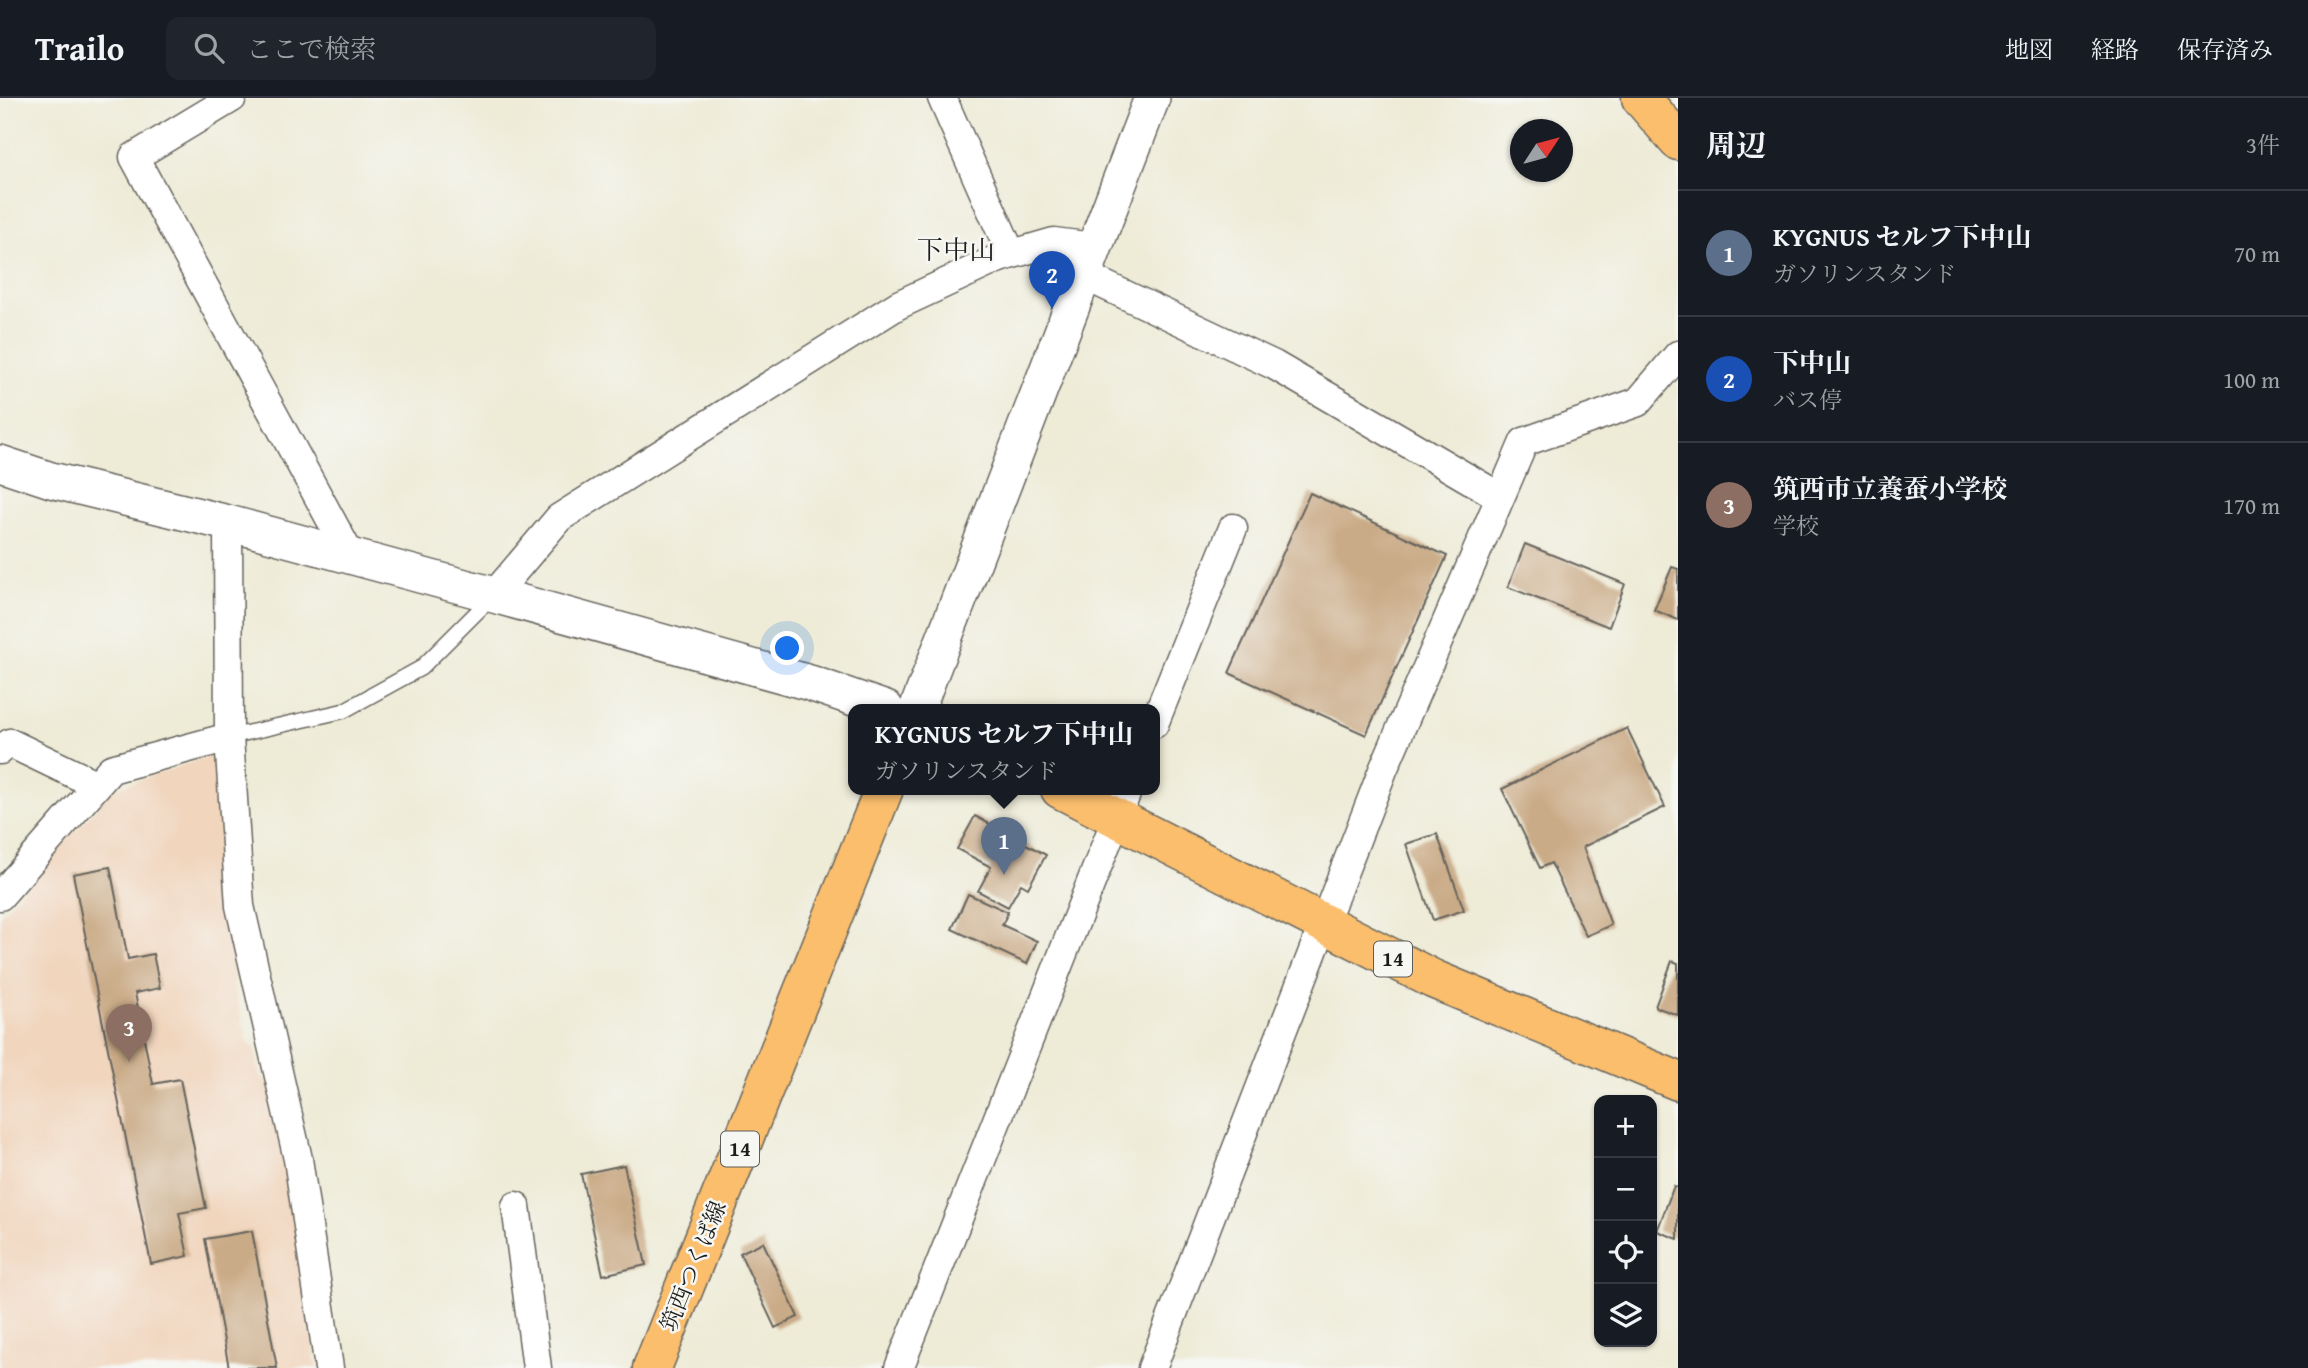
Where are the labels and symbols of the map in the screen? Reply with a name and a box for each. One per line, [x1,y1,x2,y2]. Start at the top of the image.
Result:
north arrow [1510,119,1573,182]
district label: 下中山 [917,230,995,269]
pin: 2 [1029,251,1075,309]
your location [770,631,804,665]
pin: 1 [981,817,1027,875]
road number: 14 [1374,942,1412,976]
pin: 3 [106,1004,152,1062]
road number: 14 [721,1132,759,1166]
street label: 筑西つくば線 [651,1196,734,1336]

